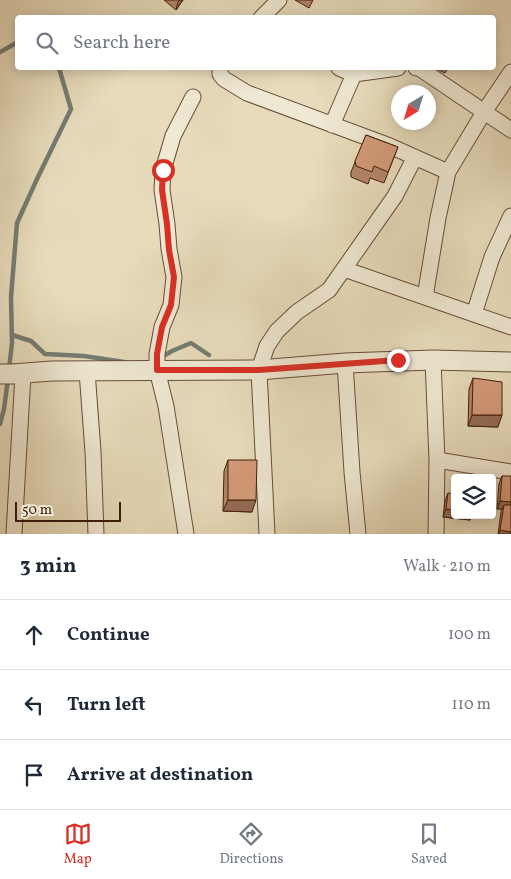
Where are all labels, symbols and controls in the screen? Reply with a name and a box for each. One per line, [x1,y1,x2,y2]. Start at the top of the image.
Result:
search box [15,15,496,70]
icon: search [33,29,61,57]
text: Search here [73,30,170,56]
north arrow [391,85,436,130]
route start [152,159,175,182]
route end [387,349,410,372]
map controls [451,474,496,519]
button: layers [451,474,496,519]
scale bar [15,499,121,522]
text: 50 m [22,501,52,520]
text: 3 min [20,552,76,581]
text: Walk · 210 m [403,556,491,578]
icon: ahead [20,621,48,649]
text: Continue [67,622,150,648]
text: 100 m [448,624,491,646]
icon: left [20,691,48,719]
text: Turn left [67,692,146,718]
text: 110 m [452,694,491,716]
icon: arrive [20,761,48,789]
text: Arrive at destination [67,762,253,788]
tab: Map [64,820,92,869]
tab: Directions [219,820,284,869]
tab: Saved [411,820,447,869]

